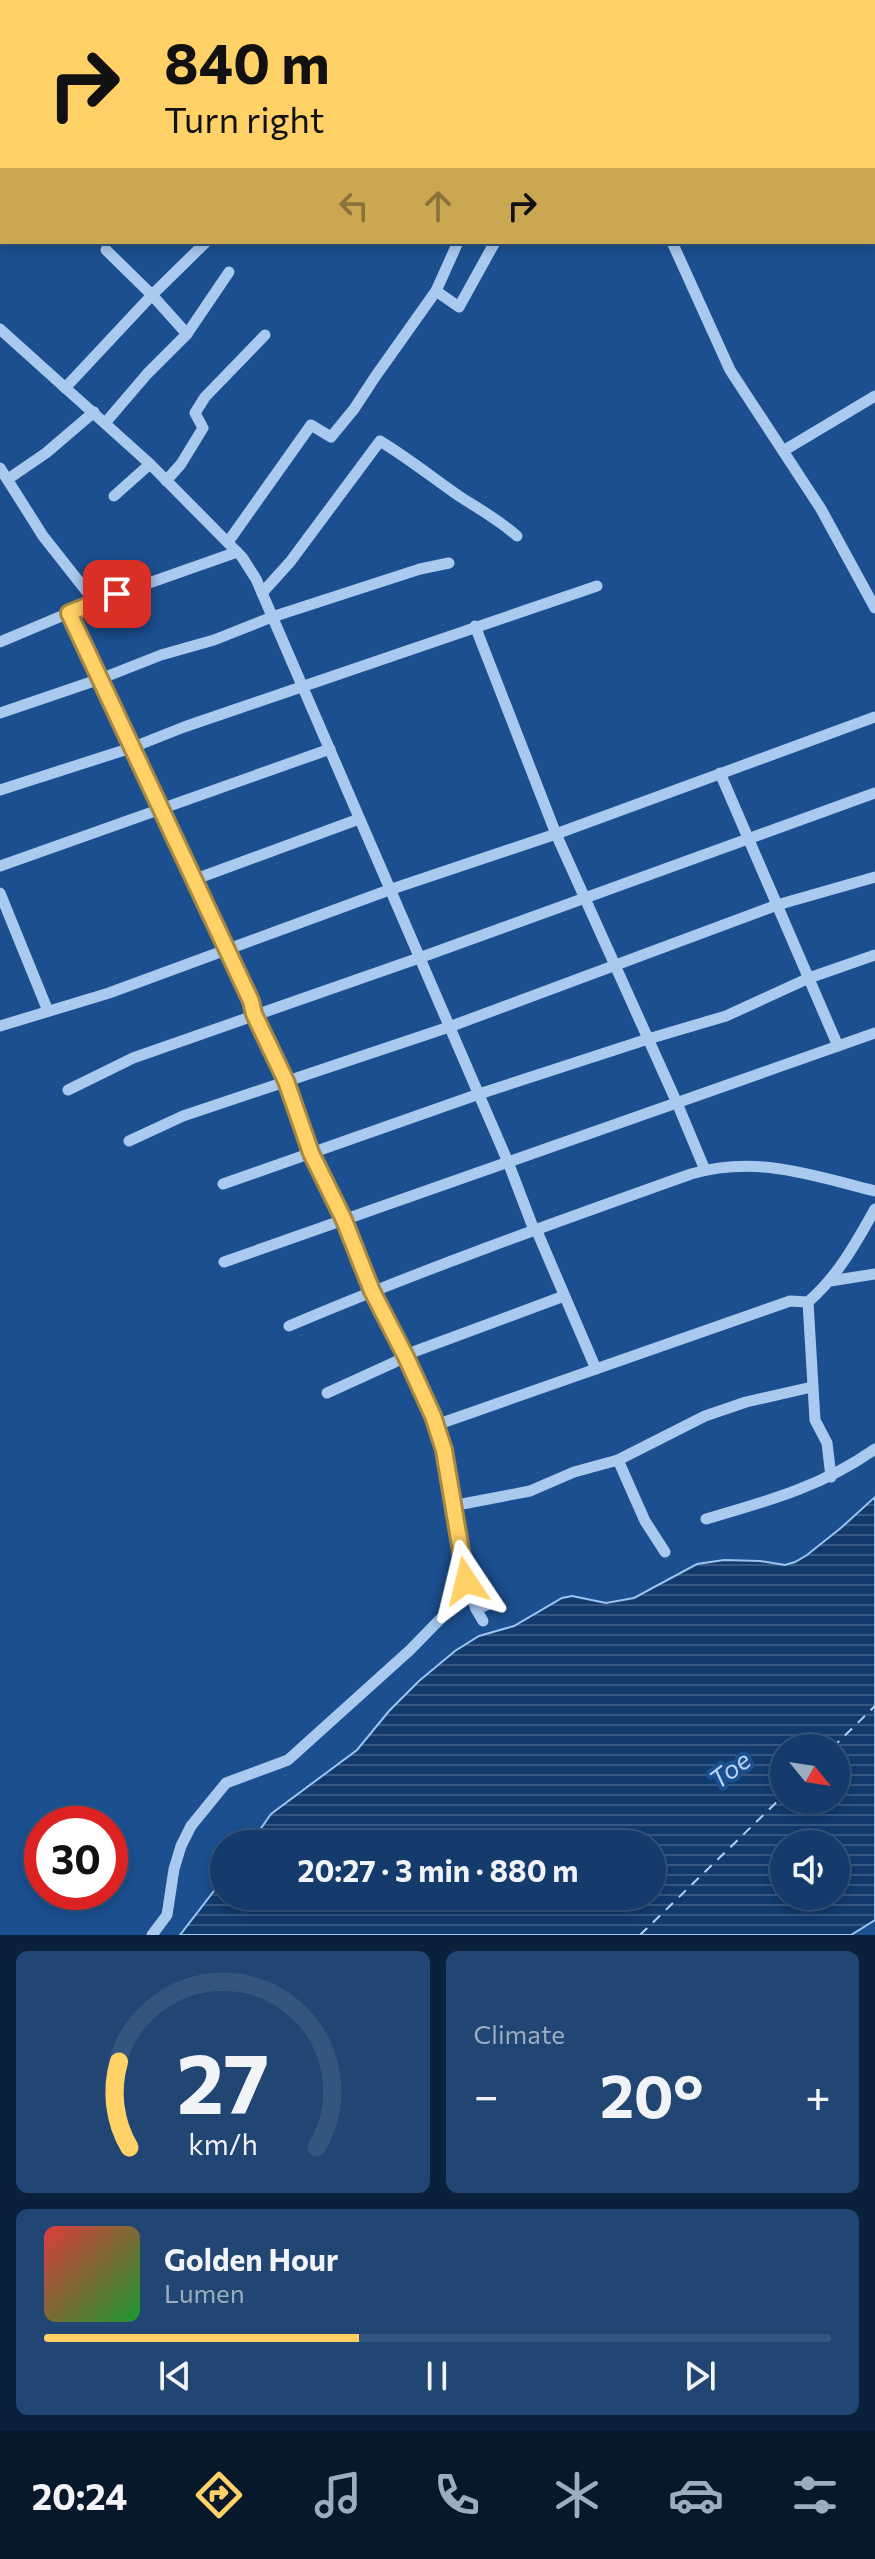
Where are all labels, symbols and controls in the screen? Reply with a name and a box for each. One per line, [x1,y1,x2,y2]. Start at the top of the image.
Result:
text: 840 m [164,27,330,96]
icon: right [32,32,136,136]
text: Turn right [164,96,325,140]
icon: left [332,184,376,228]
icon: ahead [416,184,460,228]
icon: right [500,184,544,228]
pin [83,560,151,628]
icon: arrive [95,572,139,616]
position arrow [424,1539,508,1623]
north arrow [770,1734,850,1814]
map controls [770,1734,850,1910]
water label: Toe [702,1743,756,1794]
speed limit sign: 30 [24,1806,128,1910]
button: sound [770,1830,850,1910]
text: 20:27 · 3 min · 880 m [298,1851,578,1888]
text: Climate [474,2018,565,2049]
text: 27 [176,2029,269,2131]
text: 20° [600,2057,704,2130]
text: − [474,2067,499,2121]
text: + [805,2067,831,2121]
text: km/h [188,2126,258,2161]
text: Golden Hour [164,2240,338,2277]
text: Lumen [164,2277,245,2308]
icon: previous [153,2354,197,2398]
icon: pause [415,2354,459,2398]
icon: next [678,2354,722,2398]
icon: directions [191,2467,247,2523]
icon: music [310,2467,366,2523]
icon: phone [429,2467,485,2523]
icon: climate [549,2467,605,2523]
icon: car [668,2467,724,2523]
icon: filters [787,2467,843,2523]
text: 20:24 [32,2473,127,2517]

